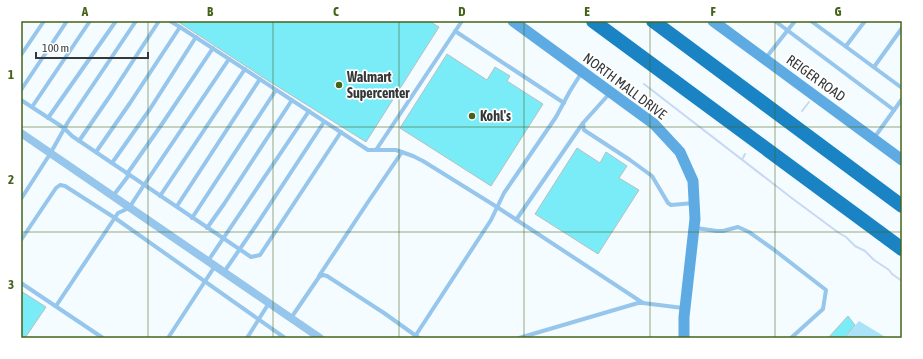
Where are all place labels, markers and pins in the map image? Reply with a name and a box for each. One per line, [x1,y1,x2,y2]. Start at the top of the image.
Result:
place label: Walmart Supercenter [346,69,410,101]
marker: Walmart Supercenter [334,80,344,90]
place label: Kohl's [480,108,511,124]
marker: Kohl's [467,111,477,121]

